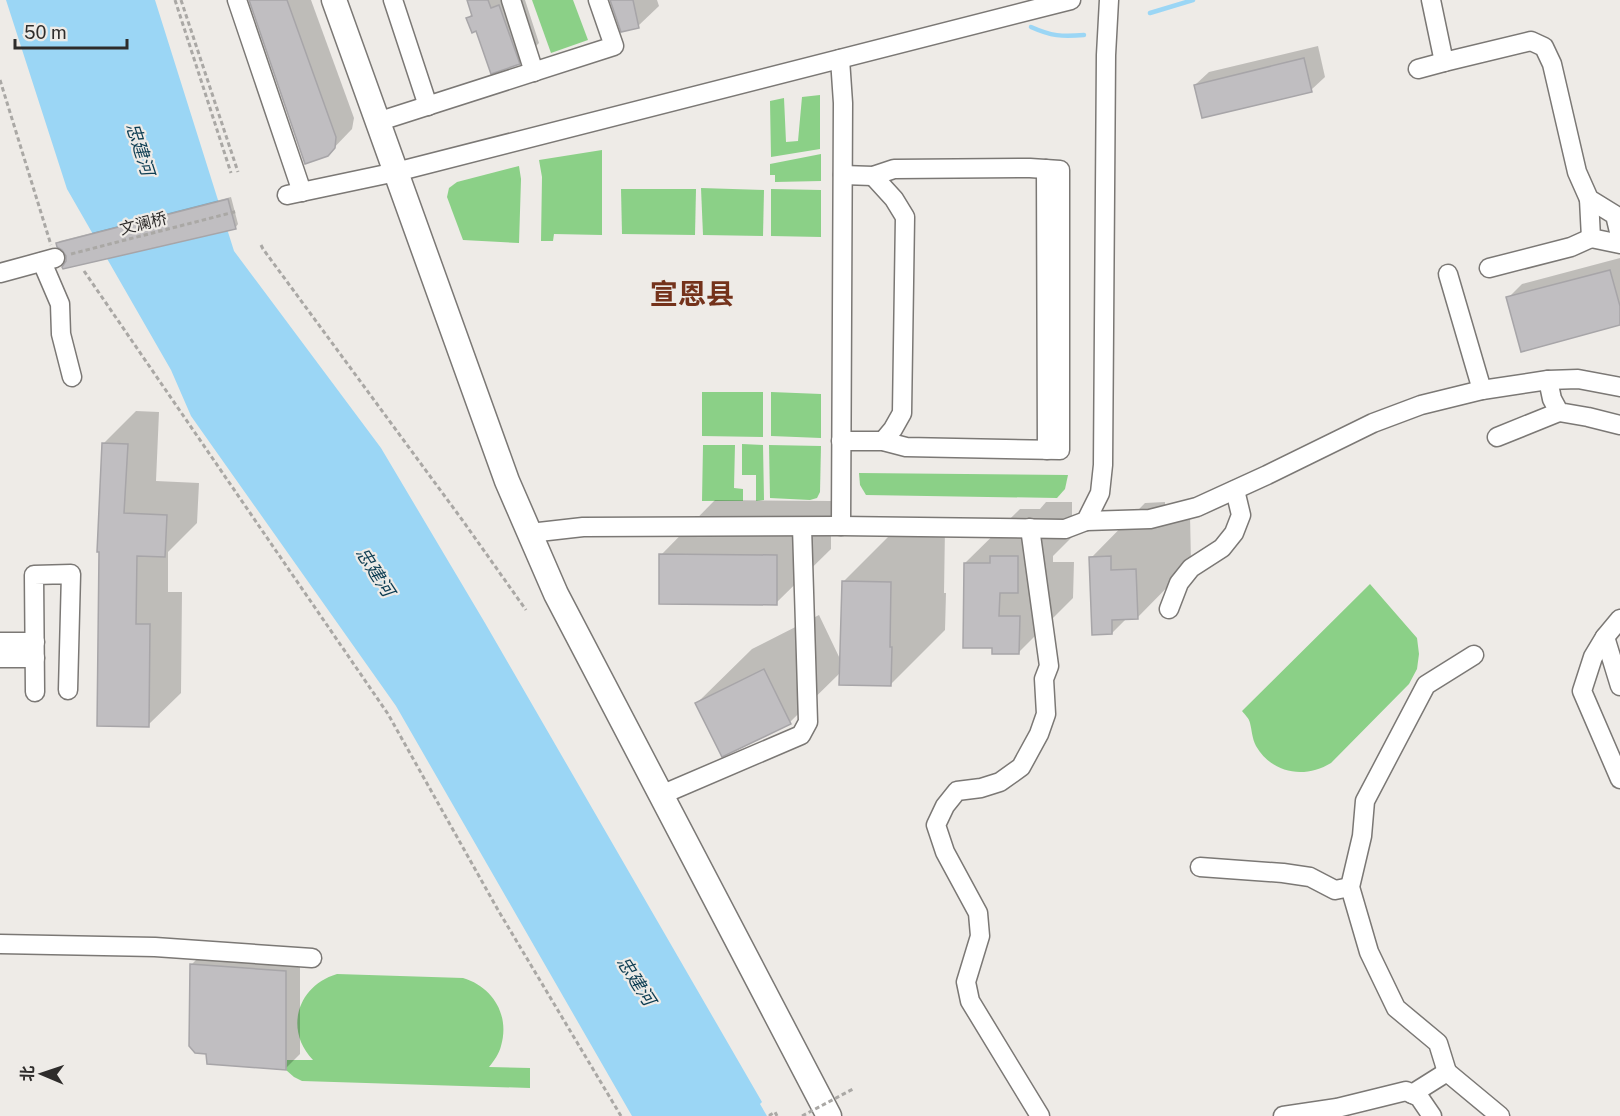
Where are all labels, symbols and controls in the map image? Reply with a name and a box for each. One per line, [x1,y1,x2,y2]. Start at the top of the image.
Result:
scale bar [15,12,128,50]
text: 50 m [24,22,67,43]
water label: 忠建河 [122,120,160,181]
street label: 文澜桥 [118,208,169,239]
district label: 宣恩县 [650,277,734,310]
water label: 忠建河 [352,543,401,603]
water label: 忠建河 [613,952,662,1012]
north arrow [12,1044,72,1104]
text: 北 [18,1065,37,1082]

